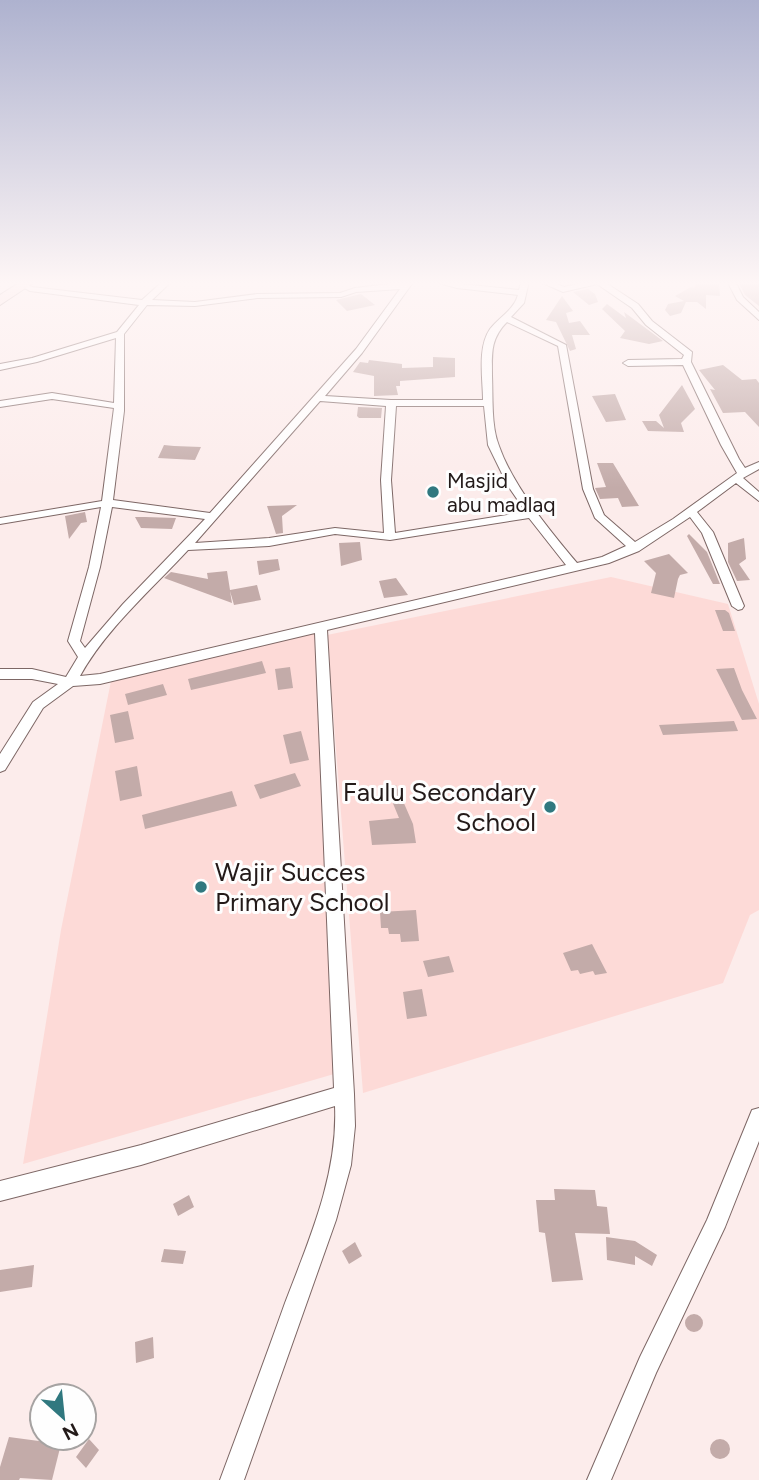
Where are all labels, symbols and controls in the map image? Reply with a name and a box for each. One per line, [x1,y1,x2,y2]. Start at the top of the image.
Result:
place label: Masjid abu madlaq [447,468,555,517]
marker: Masjid abu madlaq [425,484,441,500]
place label: Faulu Secondary School [343,776,536,838]
marker: Faulu Secondary School [542,799,558,815]
place label: Wajir Succes Primary School [215,856,389,918]
marker: Wajir Succes Primary School [193,879,209,895]
north arrow [28,1382,98,1452]
text: N [59,1418,82,1445]

